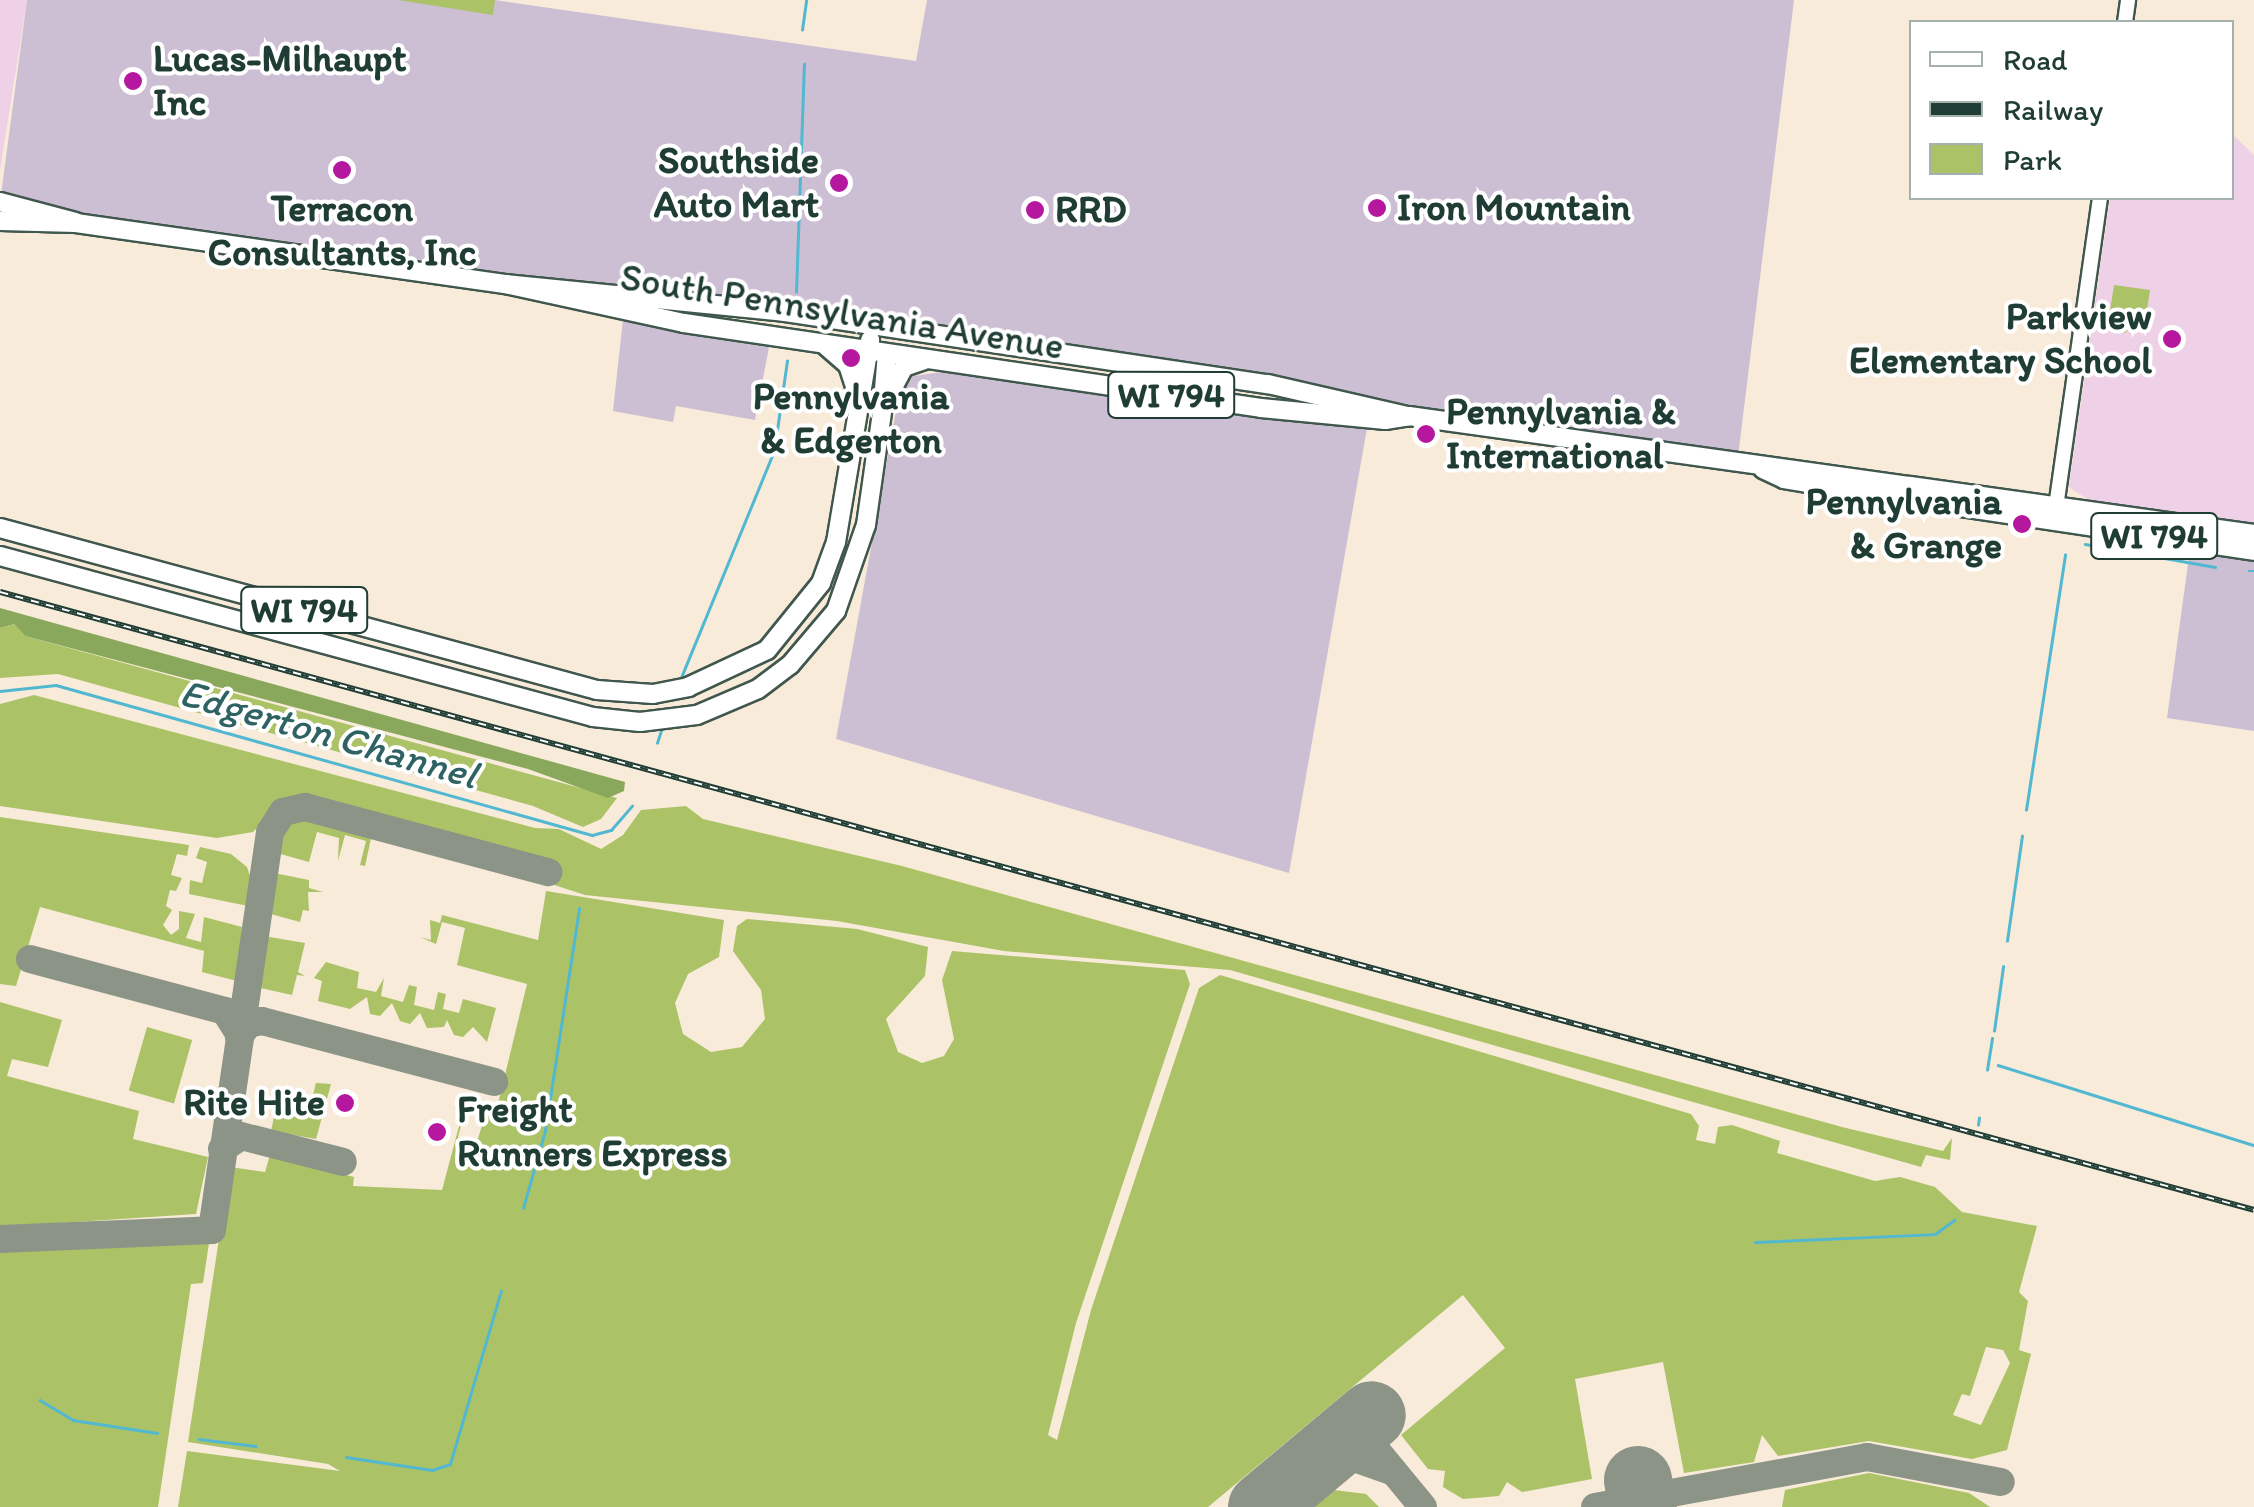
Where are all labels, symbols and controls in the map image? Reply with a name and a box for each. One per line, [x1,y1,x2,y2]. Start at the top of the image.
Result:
legend [1909,20,2234,200]
place label: Lucas-Milhaupt Inc [153,36,407,125]
text: Road [2003,41,2068,78]
marker: Lucas-Milhaupt Inc [122,70,144,92]
text: Railway [2003,91,2103,128]
place label: Southside Auto Mart [653,138,819,228]
text: Park [2003,141,2062,178]
marker: Terracon Consultants, Inc [331,159,353,181]
marker: Southside Auto Mart [828,172,850,194]
place label: Iron Mountain [1397,185,1631,231]
place label: Terracon Consultants, Inc [207,186,477,276]
place label: RRD [1055,187,1127,233]
marker: Iron Mountain [1366,197,1388,219]
marker: RRD [1024,199,1046,221]
street label: South Pennsylvania Avenue [618,255,1066,369]
place label: Parkview Elementary School [1849,294,2152,383]
marker: Parkview Elementary School [2161,328,2183,350]
marker: Pennylvania & Edgerton [840,347,862,369]
road number: WI 794 [1106,365,1236,425]
place label: Pennylvania & Edgerton [753,374,949,464]
place label: Pennylvania & International [1446,389,1676,478]
marker: Pennylvania & International [1415,423,1437,445]
place label: Pennylvania & Grange [1806,479,2002,568]
road number: WI 794 [2089,506,2219,566]
marker: Pennylvania & Grange [2011,513,2033,535]
road number: WI 794 [239,580,369,640]
water label: Edgerton Channel [175,668,483,798]
place label: Rite Hite [183,1080,325,1126]
place label: Freight Runners Express [457,1087,726,1176]
marker: Rite Hite [334,1092,356,1114]
marker: Freight Runners Express [426,1121,448,1143]

